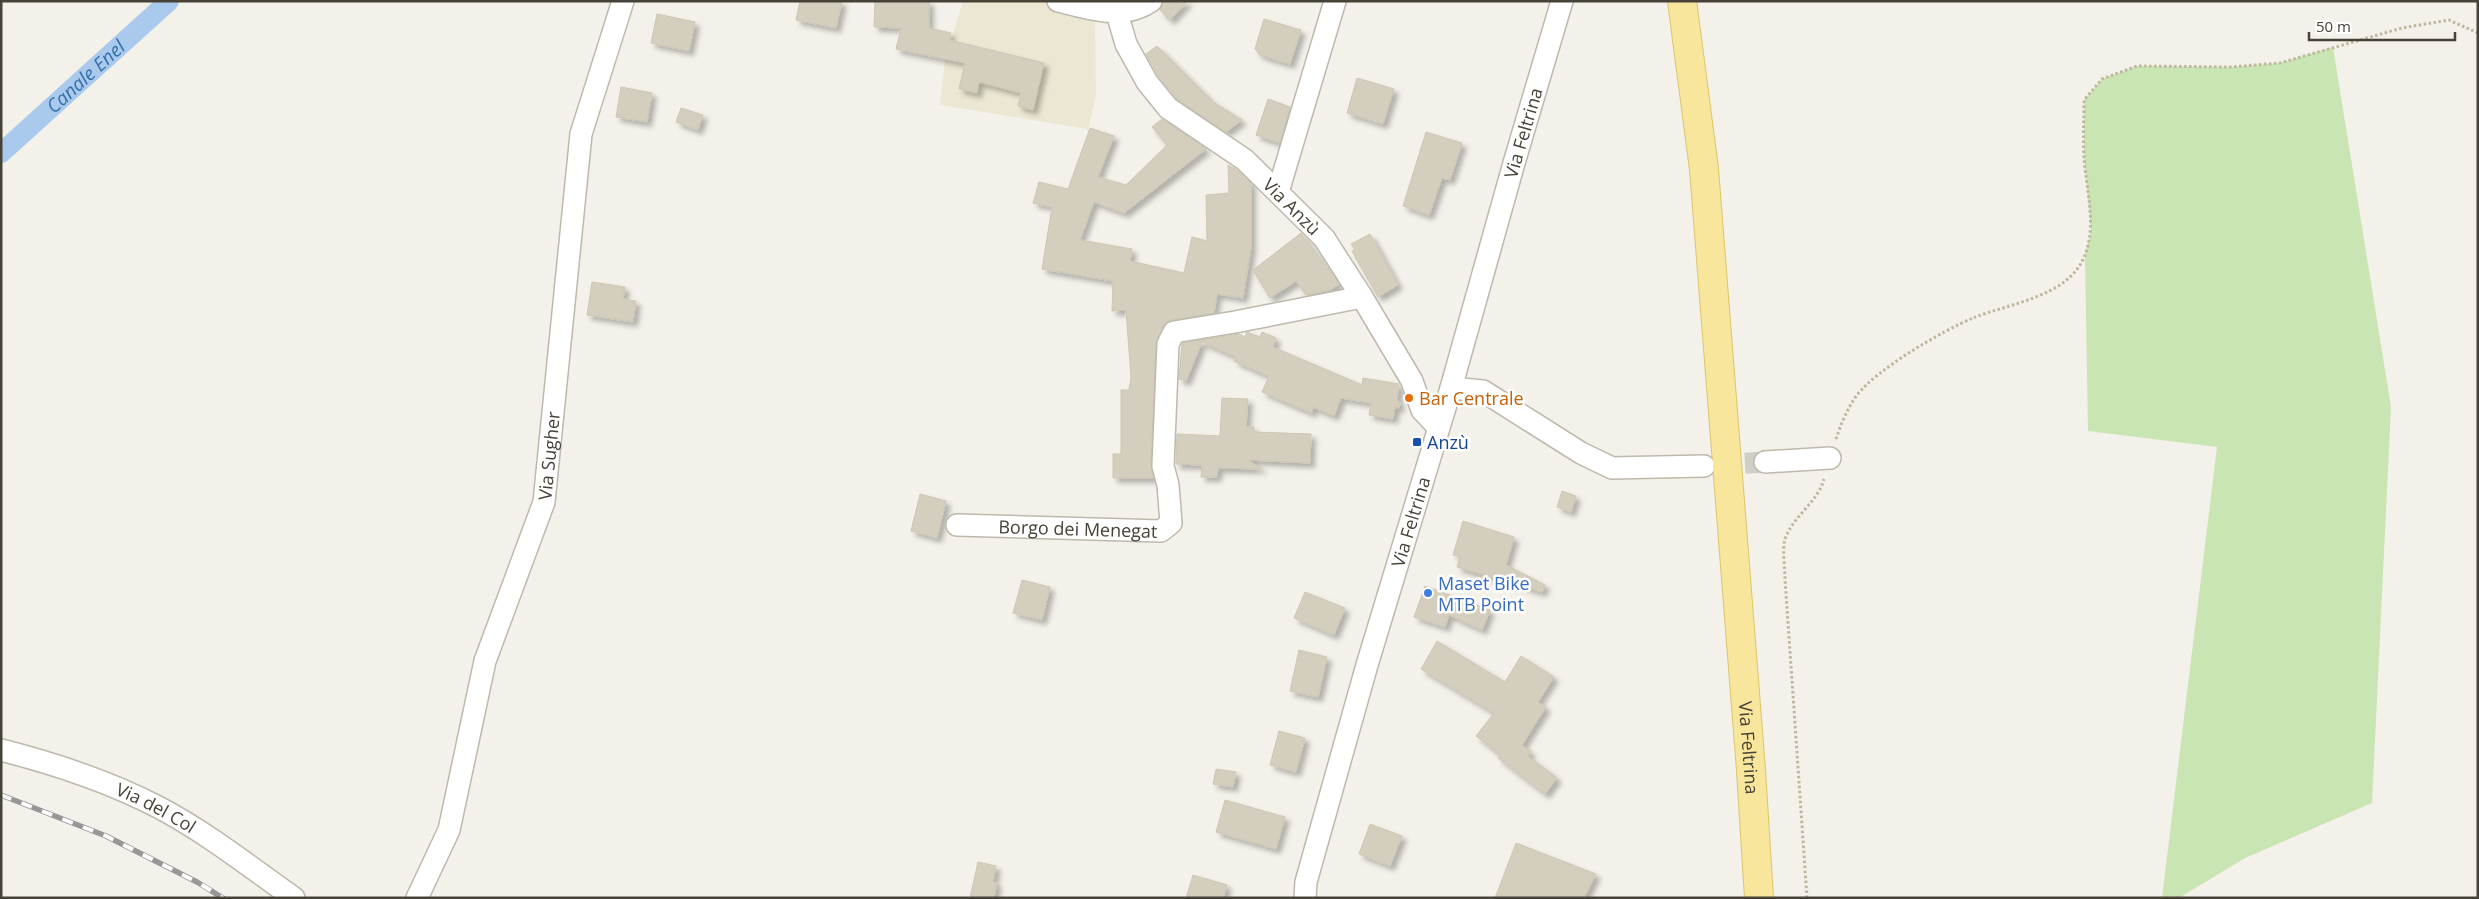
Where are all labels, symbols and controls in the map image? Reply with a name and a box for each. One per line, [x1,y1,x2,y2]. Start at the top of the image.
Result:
scale bar [2309,10,2455,42]
text: 50 m [2316,16,2351,36]
water label: Canale Enel [41,33,131,119]
street label: Via Feltrina [1498,85,1548,181]
street label: Via Anzù [1258,173,1326,240]
place label: Bar Centrale [1419,386,1524,410]
marker: Bar Centrale [1403,392,1415,404]
street label: Via Sugher [532,410,565,501]
place label: Anzù [1427,430,1469,454]
marker: Anzù [1411,436,1423,448]
street label: Via Feltrina [1385,474,1435,570]
street label: Borgo dei Menegat [998,514,1158,543]
place label: Maset Bike MTB Point [1438,571,1530,616]
marker: Maset Bike MTB Point [1422,587,1434,599]
street label: Via Feltrina [1734,700,1764,795]
street label: Via del Col [113,777,201,838]

